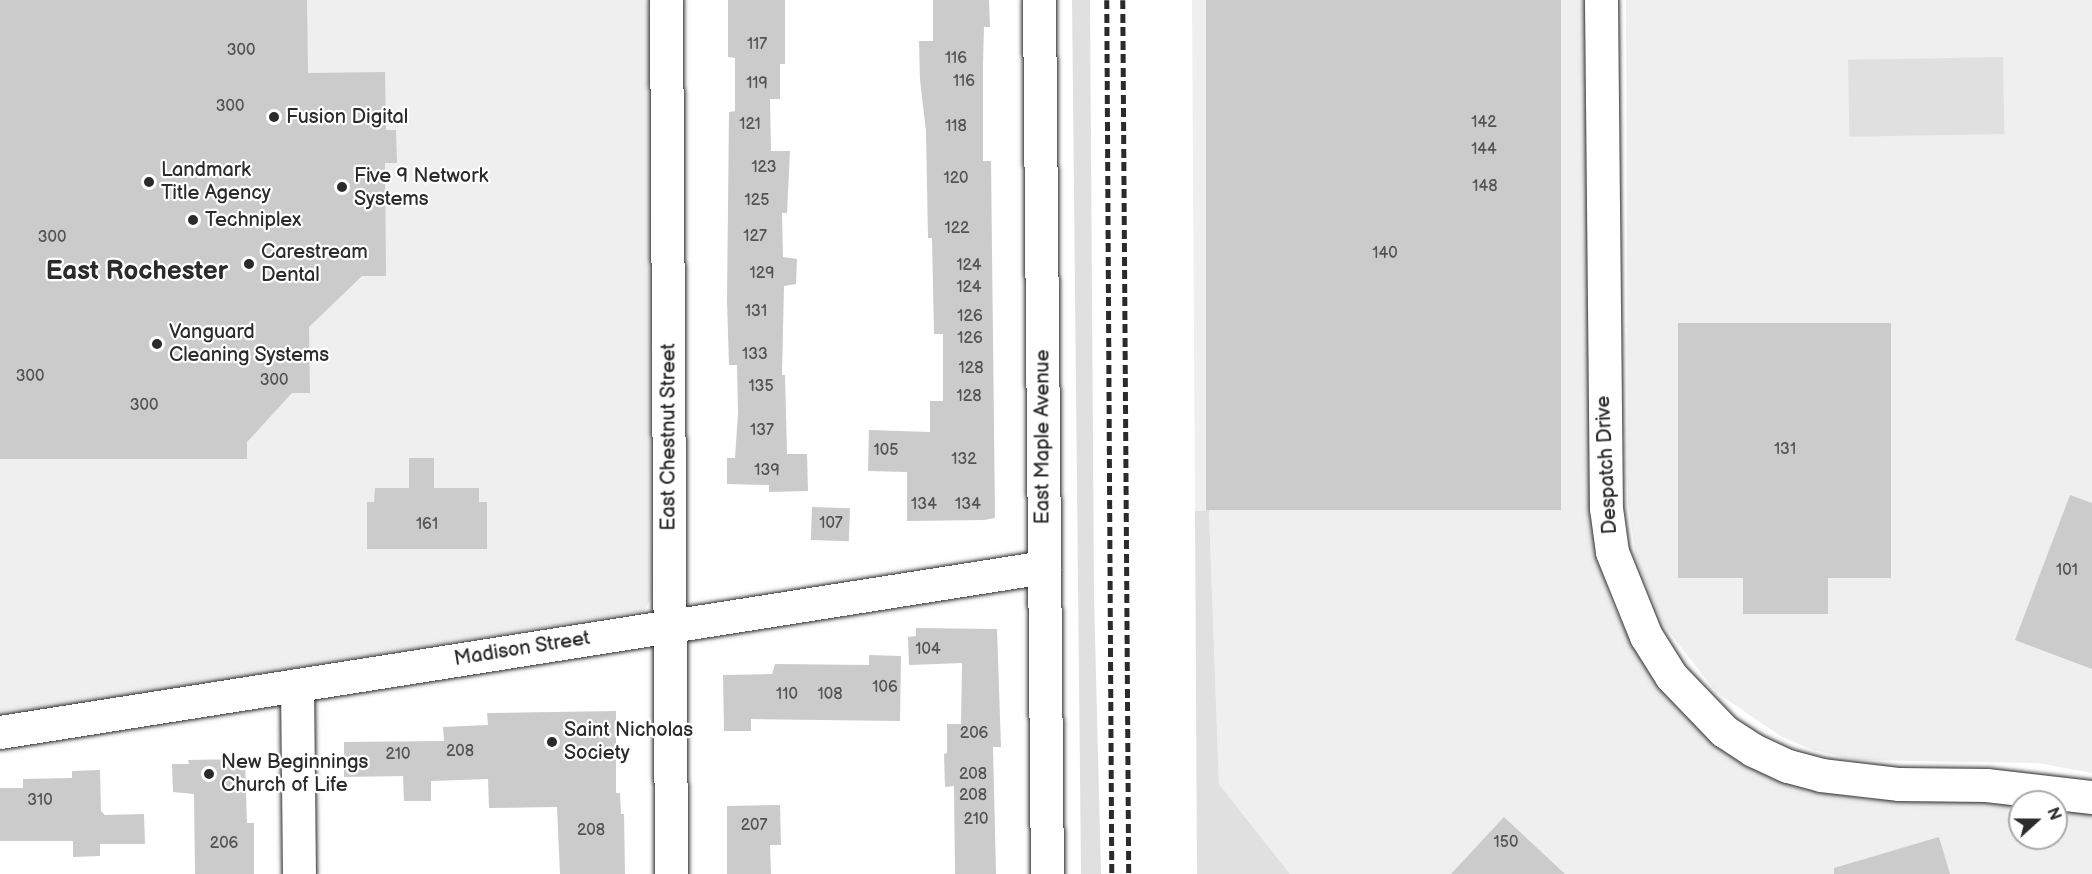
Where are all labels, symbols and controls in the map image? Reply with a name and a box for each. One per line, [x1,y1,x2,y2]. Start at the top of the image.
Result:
house number: 117 [747,35,767,55]
house number: 300 [227,41,255,61]
house number: 116 [945,49,967,69]
house number: 116 [953,72,975,92]
house number: 119 [746,74,768,94]
house number: 300 [216,97,244,117]
place label: Fusion Digital [286,105,408,129]
marker: Fusion Digital [267,110,281,124]
house number: 142 [1471,113,1497,133]
house number: 121 [739,115,761,135]
house number: 118 [945,117,967,137]
house number: 144 [1471,140,1497,160]
place label: Landmark Title Agency [161,158,271,205]
house number: 123 [751,158,777,178]
place label: Five 9 Network Systems [354,164,488,211]
house number: 120 [943,169,969,189]
marker: Landmark Title Agency [142,175,156,189]
house number: 148 [1472,177,1498,197]
marker: Five 9 Network Systems [335,180,349,194]
house number: 125 [745,191,769,211]
place label: Techniplex [205,208,301,232]
marker: Techniplex [186,213,200,227]
house number: 122 [944,219,970,239]
house number: 127 [743,227,767,247]
house number: 300 [38,228,66,248]
place label: Carestream Dental [261,240,368,287]
house number: 140 [1372,244,1398,264]
district label: East Rochester [46,256,228,288]
house number: 124 [956,256,982,276]
marker: Carestream Dental [242,257,256,271]
house number: 129 [750,264,774,284]
house number: 124 [956,278,982,298]
house number: 131 [745,302,767,322]
house number: 126 [957,307,983,327]
place label: Vanguard Cleaning Systems [169,320,330,367]
house number: 126 [957,329,983,349]
marker: Vanguard Cleaning Systems [150,337,164,351]
street label: East Chestnut Street [657,343,681,531]
house number: 133 [742,345,768,365]
street label: East Maple Avenue [1031,350,1055,524]
house number: 128 [959,359,983,379]
house number: 300 [16,367,44,387]
house number: 300 [260,371,288,391]
house number: 135 [748,377,774,397]
house number: 128 [957,387,981,407]
street label: Despatch Drive [1591,395,1623,535]
house number: 300 [130,396,158,416]
house number: 137 [750,421,774,441]
house number: 131 [1774,440,1796,460]
house number: 105 [874,441,898,461]
house number: 132 [951,450,977,470]
house number: 139 [754,461,780,481]
house number: 134 [911,495,937,515]
house number: 134 [955,495,981,515]
house number: 107 [819,514,843,534]
house number: 161 [416,515,438,535]
house number: 101 [2056,561,2078,581]
street label: Madison Street [452,626,592,672]
house number: 104 [915,640,941,660]
house number: 106 [872,678,898,698]
house number: 110 [776,685,798,705]
house number: 108 [818,685,842,705]
place label: Saint Nicholas Society [564,718,693,765]
house number: 206 [960,724,988,744]
marker: Saint Nicholas Society [545,735,559,749]
house number: 208 [446,742,474,762]
house number: 210 [386,745,410,765]
place label: New Beginnings Church of Life [221,750,368,797]
house number: 208 [959,765,987,785]
marker: New Beginnings Church of Life [202,767,216,781]
house number: 208 [959,786,987,806]
north arrow [2008,790,2068,850]
house number: 310 [27,791,53,811]
text: N [2042,805,2064,823]
house number: 210 [964,810,988,830]
house number: 207 [741,816,767,836]
house number: 208 [577,821,605,841]
house number: 150 [1494,833,1518,853]
house number: 206 [210,834,238,854]

